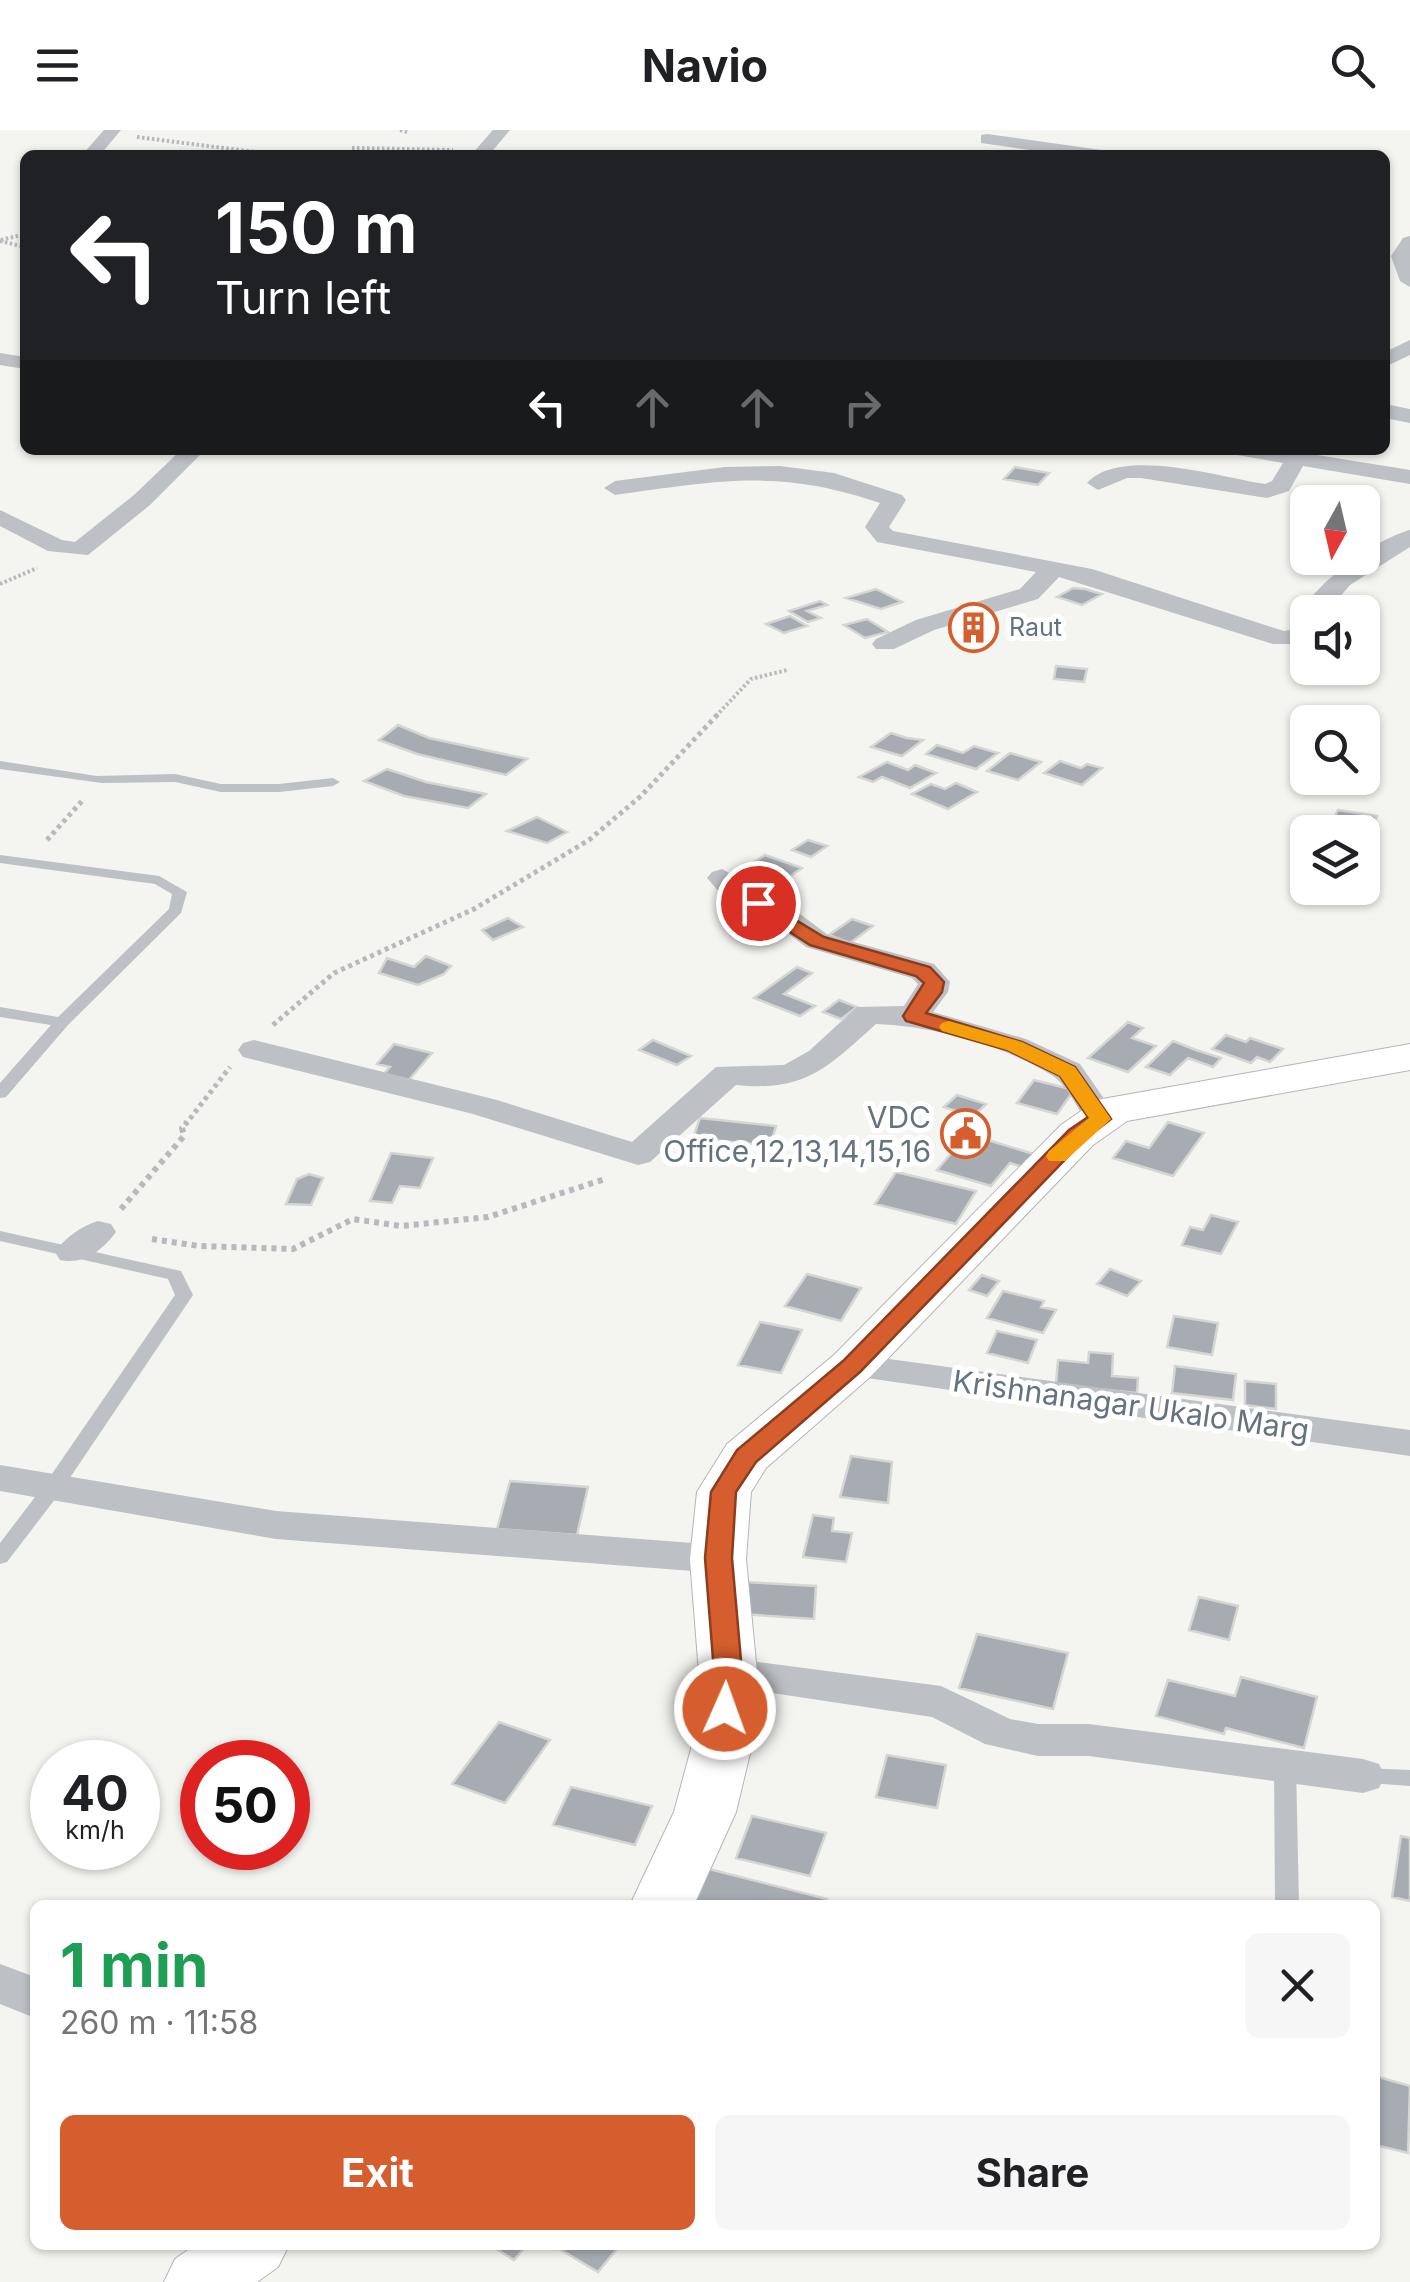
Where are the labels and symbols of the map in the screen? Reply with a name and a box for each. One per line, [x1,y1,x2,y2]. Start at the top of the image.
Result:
north arrow [1290,485,1380,575]
building icon: Raut [948,601,1000,653]
place label: Raut [1009,612,1062,642]
pin [716,861,801,946]
place label: VDC Office,12,13,14,15,16 [663,1099,931,1169]
public building icon: VDC Office,12,13,14,15,16 [940,1108,992,1160]
street label: Krishnanagar Ukalo Marg [951,1362,1311,1448]
position arrow [673,1657,777,1761]
speed limit sign: 50 [180,1740,310,1870]

